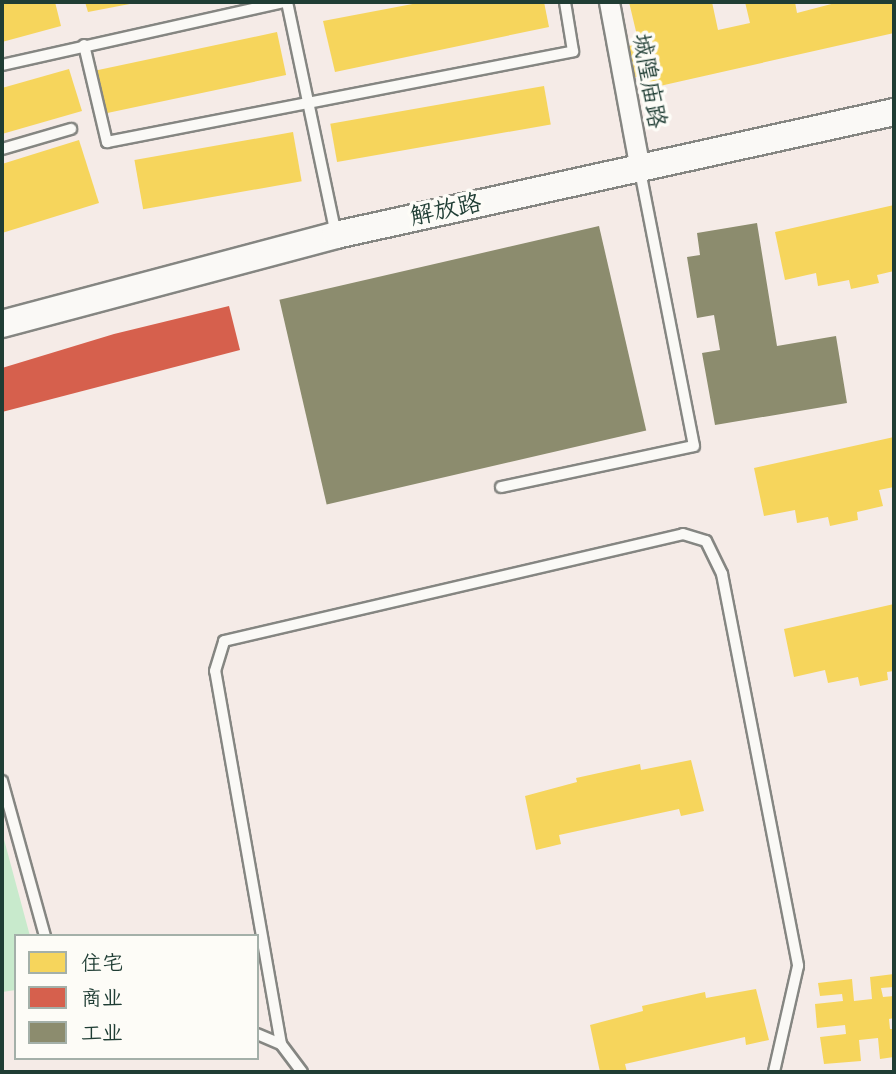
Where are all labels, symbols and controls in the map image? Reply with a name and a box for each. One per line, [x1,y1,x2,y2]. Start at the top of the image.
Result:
street label: 城隍庙路 [625,31,671,131]
street label: 解放路 [408,189,484,233]
legend [14,934,259,1060]
text: 住宅 [81,950,123,978]
text: 商业 [81,985,123,1013]
text: 工业 [81,1020,123,1048]

